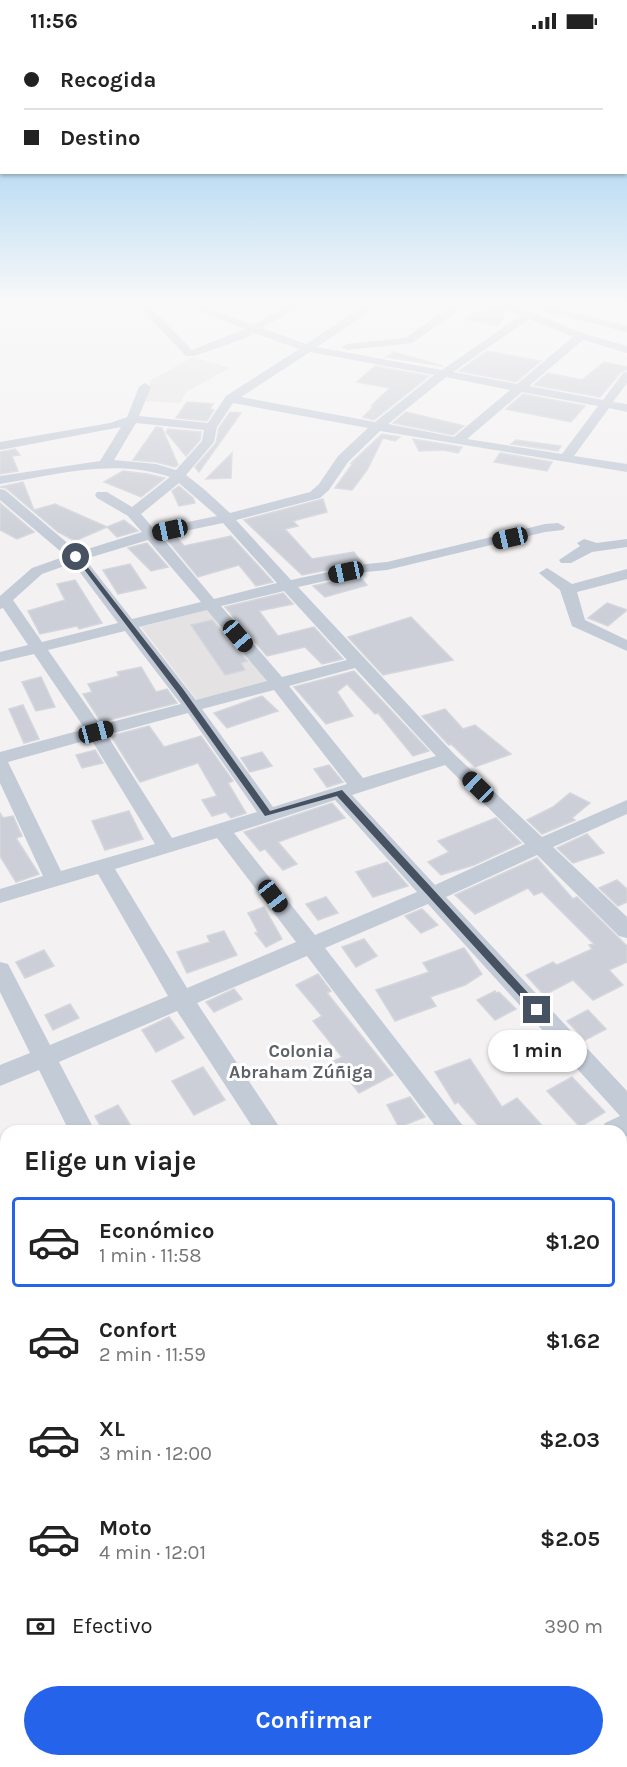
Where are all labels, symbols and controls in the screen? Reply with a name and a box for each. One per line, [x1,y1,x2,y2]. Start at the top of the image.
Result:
text: 11:56 [30,8,78,34]
text: Recogida [60,67,156,93]
text: Destino [60,125,140,151]
car [151,517,189,543]
car [490,525,530,551]
route start [62,543,89,570]
car [327,559,365,585]
car [220,616,256,656]
car [76,719,116,745]
car [459,768,497,806]
car [255,876,291,916]
route end [523,996,550,1023]
callout: 1 min [488,1031,586,1073]
text: 1 min [512,1039,563,1062]
district label: Colonia Abraham Zúñiga [229,1040,373,1083]
text: Elige un viaje [24,1145,196,1177]
icon: car [27,1215,81,1269]
text: Económico [99,1218,214,1244]
text: $1.20 [545,1229,600,1255]
text: 1 min · 11:58 [99,1244,202,1267]
icon: car [27,1314,81,1368]
text: Confort [99,1317,177,1343]
text: $1.62 [546,1328,600,1354]
text: 2 min · 11:59 [99,1343,206,1366]
icon: car [27,1413,81,1467]
text: XL [99,1416,125,1442]
text: $2.03 [539,1427,600,1453]
text: 3 min · 12:00 [99,1442,212,1465]
icon: car [27,1512,81,1566]
text: Moto [99,1515,152,1541]
text: $2.05 [540,1526,600,1552]
text: 4 min · 12:01 [99,1541,206,1564]
icon: cash [24,1610,57,1643]
text: Efectivo [72,1613,152,1639]
text: 390 m [544,1615,603,1638]
button: Confirmar [24,1686,603,1755]

